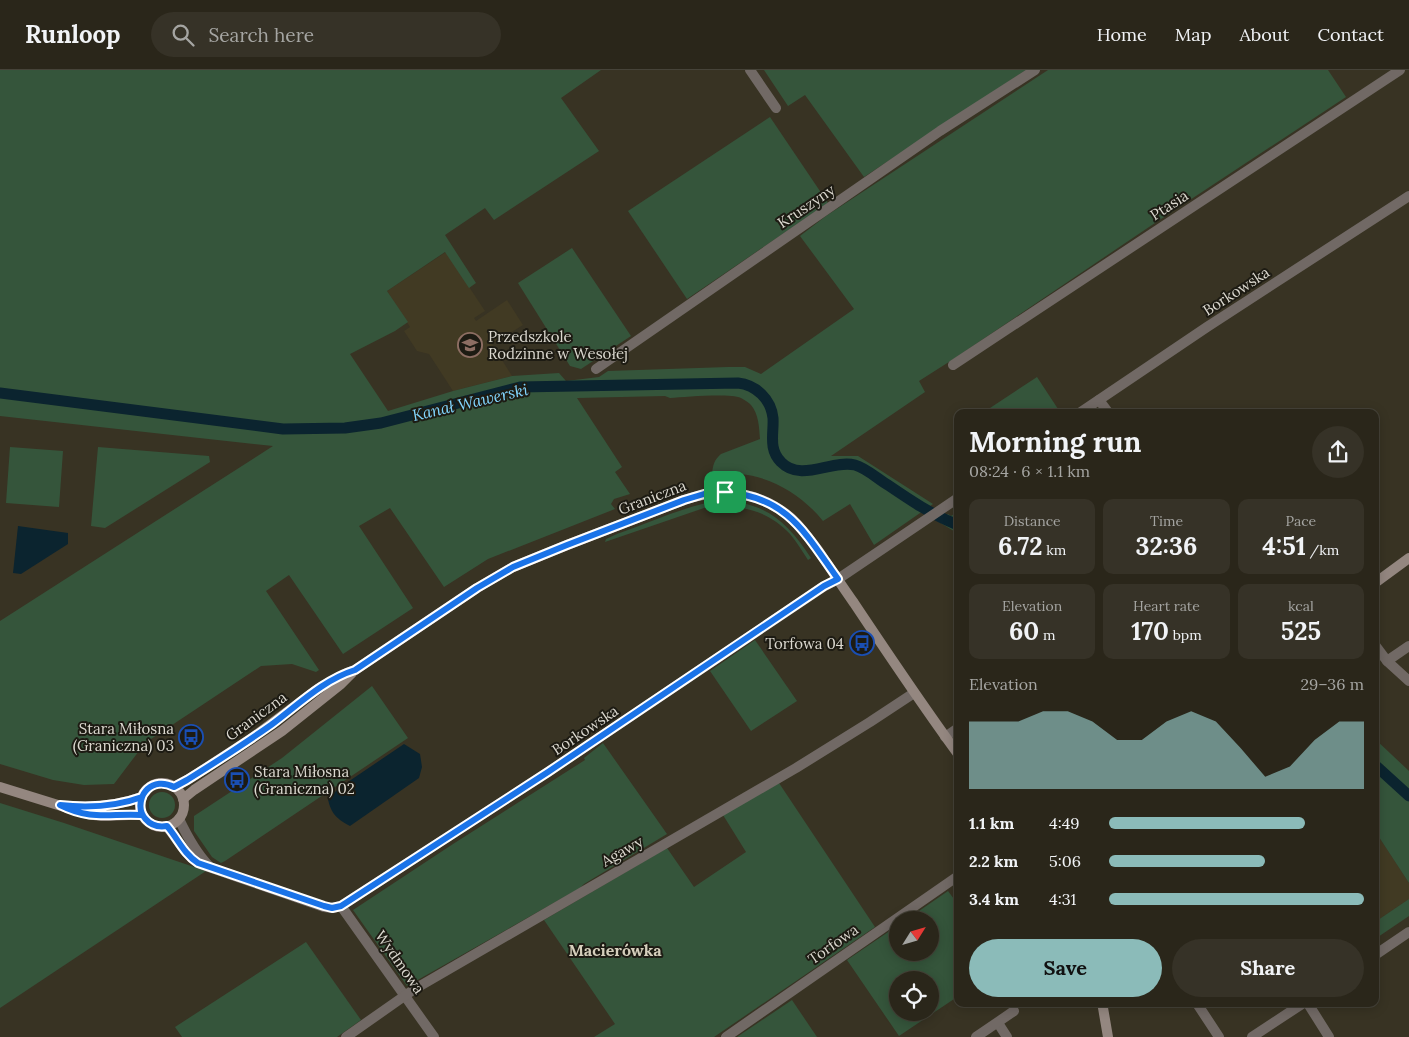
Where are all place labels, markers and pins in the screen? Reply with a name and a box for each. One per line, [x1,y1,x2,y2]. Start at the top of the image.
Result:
place label: Przedszkole Rodzinne w Wesołej [488,327,628,363]
school or university icon: Przedszkole Rodzinne w Wesołej [457,332,483,358]
pin [704,471,746,513]
bus stop icon: Torfowa 04 [849,630,875,656]
place label: Torfowa 04 [765,634,844,653]
place label: Stara Miłosna (Graniczna) 03 [73,719,174,756]
bus stop icon: Stara Miłosna (Graniczna) 03 [178,724,204,750]
place label: Stara Miłosna (Graniczna) 02 [254,762,355,799]
bus stop icon: Stara Miłosna (Graniczna) 02 [224,767,250,793]

